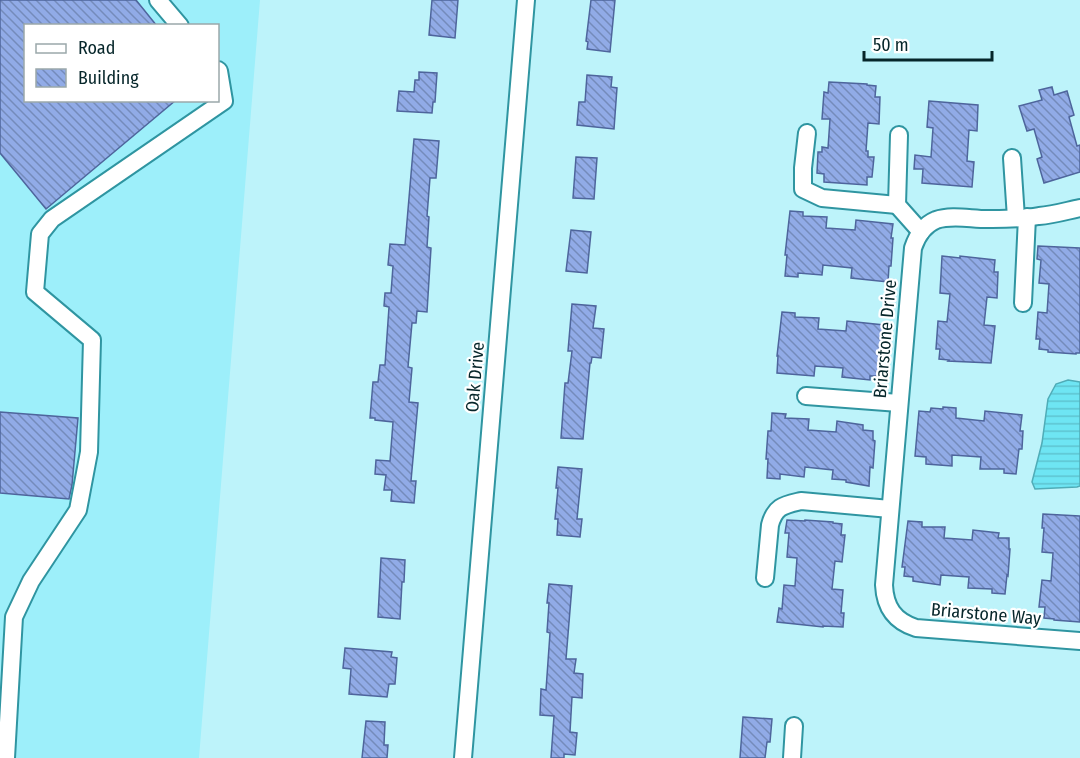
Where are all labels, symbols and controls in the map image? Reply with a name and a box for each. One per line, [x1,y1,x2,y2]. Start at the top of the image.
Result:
legend [24,24,219,102]
scale bar [864,24,992,62]
text: 50 m [873,34,909,56]
text: Road [78,37,115,59]
text: Building [78,67,139,89]
street label: Briarstone Drive [869,279,901,399]
street label: Oak Drive [461,341,489,413]
street label: Briarstone Way [930,598,1042,630]

